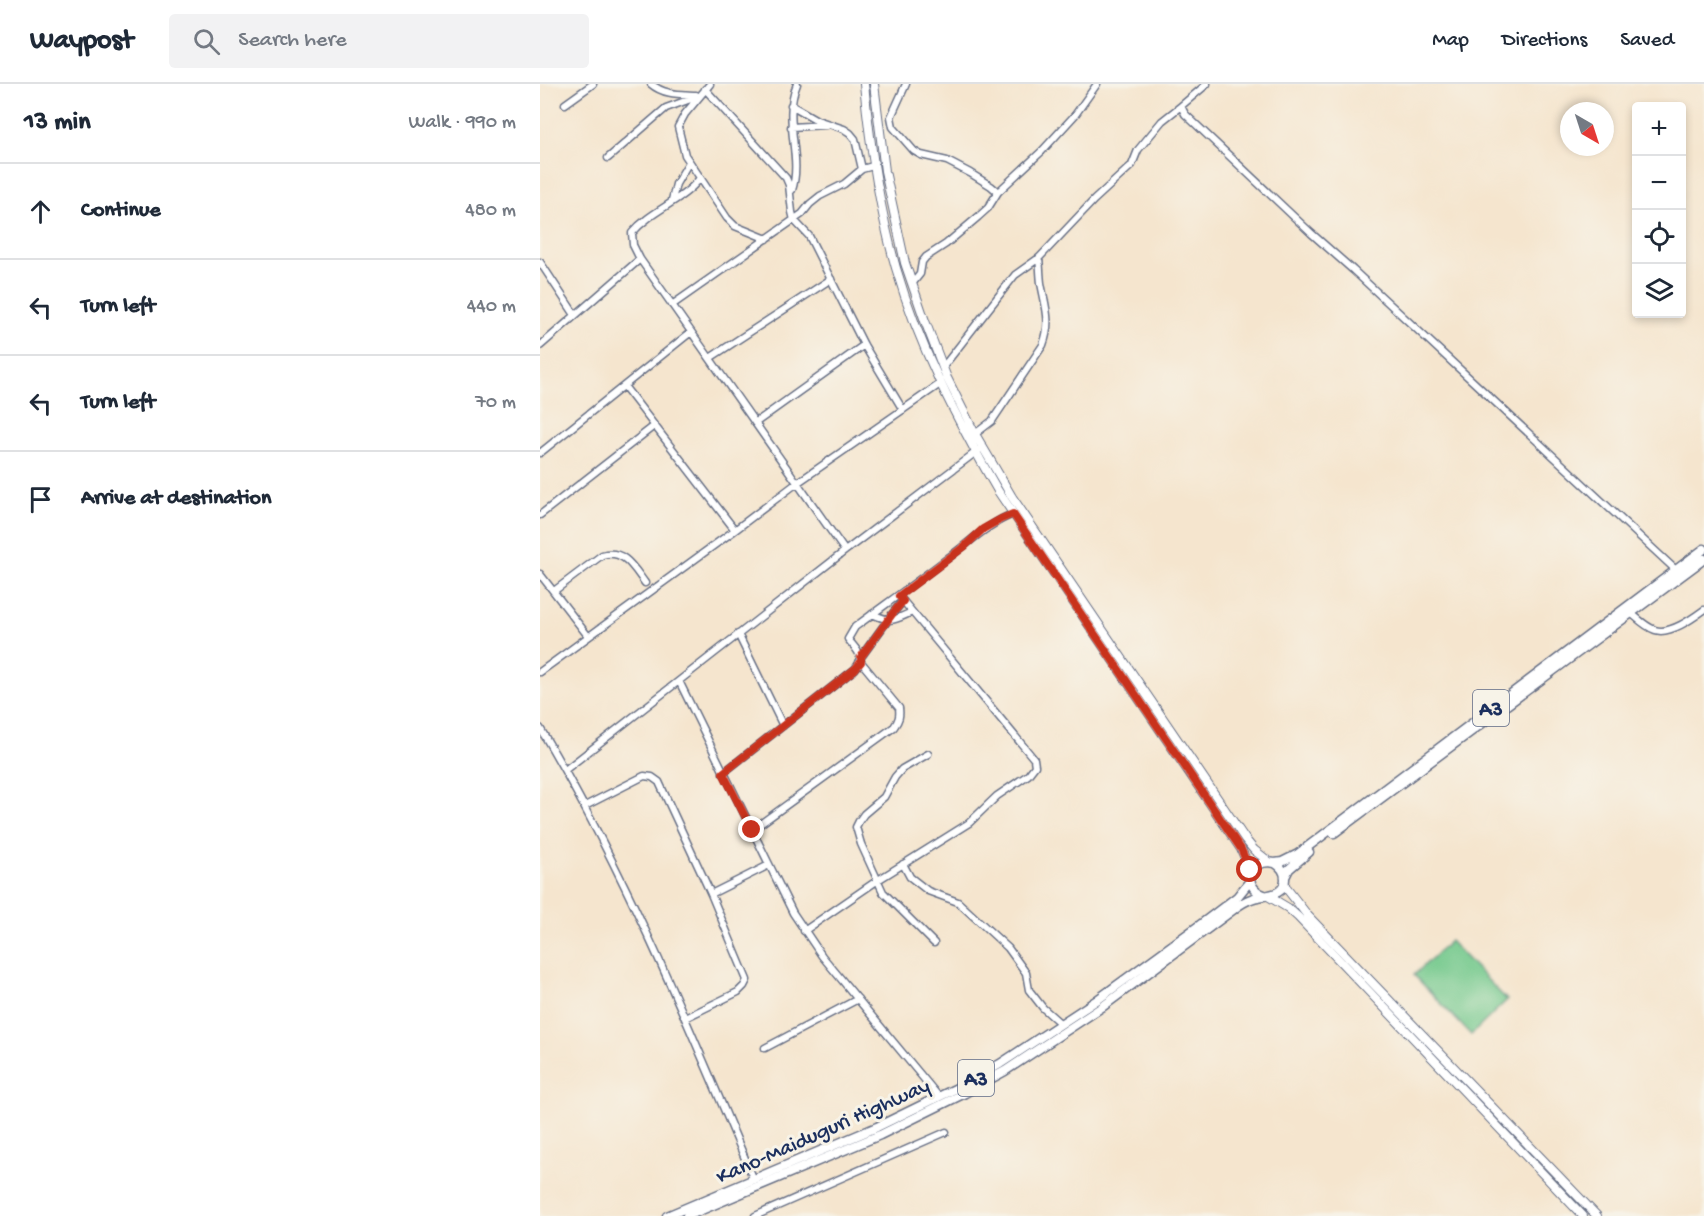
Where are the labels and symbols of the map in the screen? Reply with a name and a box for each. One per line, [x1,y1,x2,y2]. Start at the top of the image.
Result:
north arrow [1560,102,1614,156]
road number: A3 [1473,690,1509,726]
route end [738,816,764,842]
route start [1236,856,1262,882]
road number: A3 [958,1060,994,1096]
street label: Kano-Maiduguri Highway [713,1074,935,1191]

